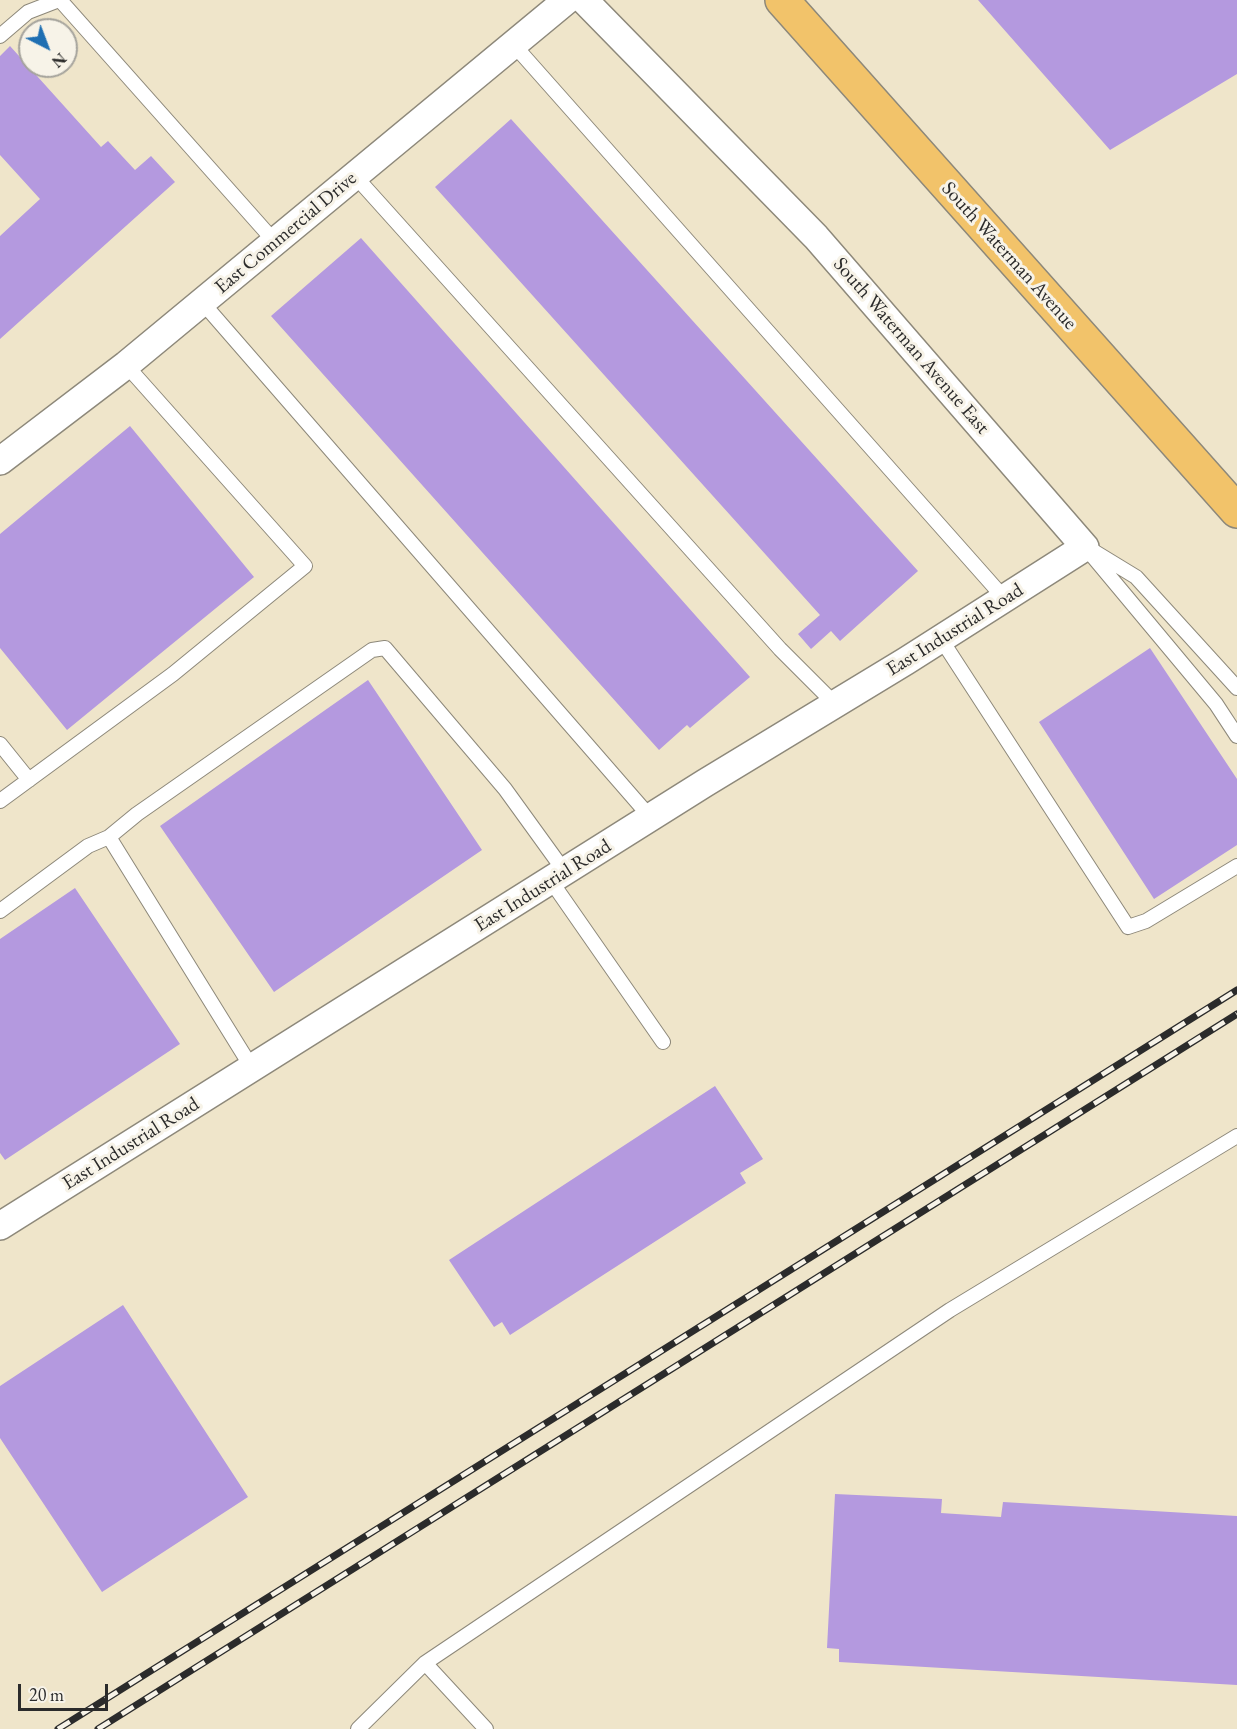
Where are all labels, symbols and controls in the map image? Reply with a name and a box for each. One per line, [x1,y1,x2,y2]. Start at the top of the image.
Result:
north arrow [18,18,78,78]
text: N [47,48,71,72]
street label: East Commercial Drive [210,167,362,299]
street label: South Waterman Avenue [936,177,1082,335]
street label: South Waterman Avenue East [828,253,994,439]
street label: East Industrial Road [882,578,1028,682]
street label: East Industrial Road [470,834,616,938]
street label: East Industrial Road [58,1092,204,1196]
scale bar [21,1672,111,1710]
text: 20 m [29,1683,64,1706]

